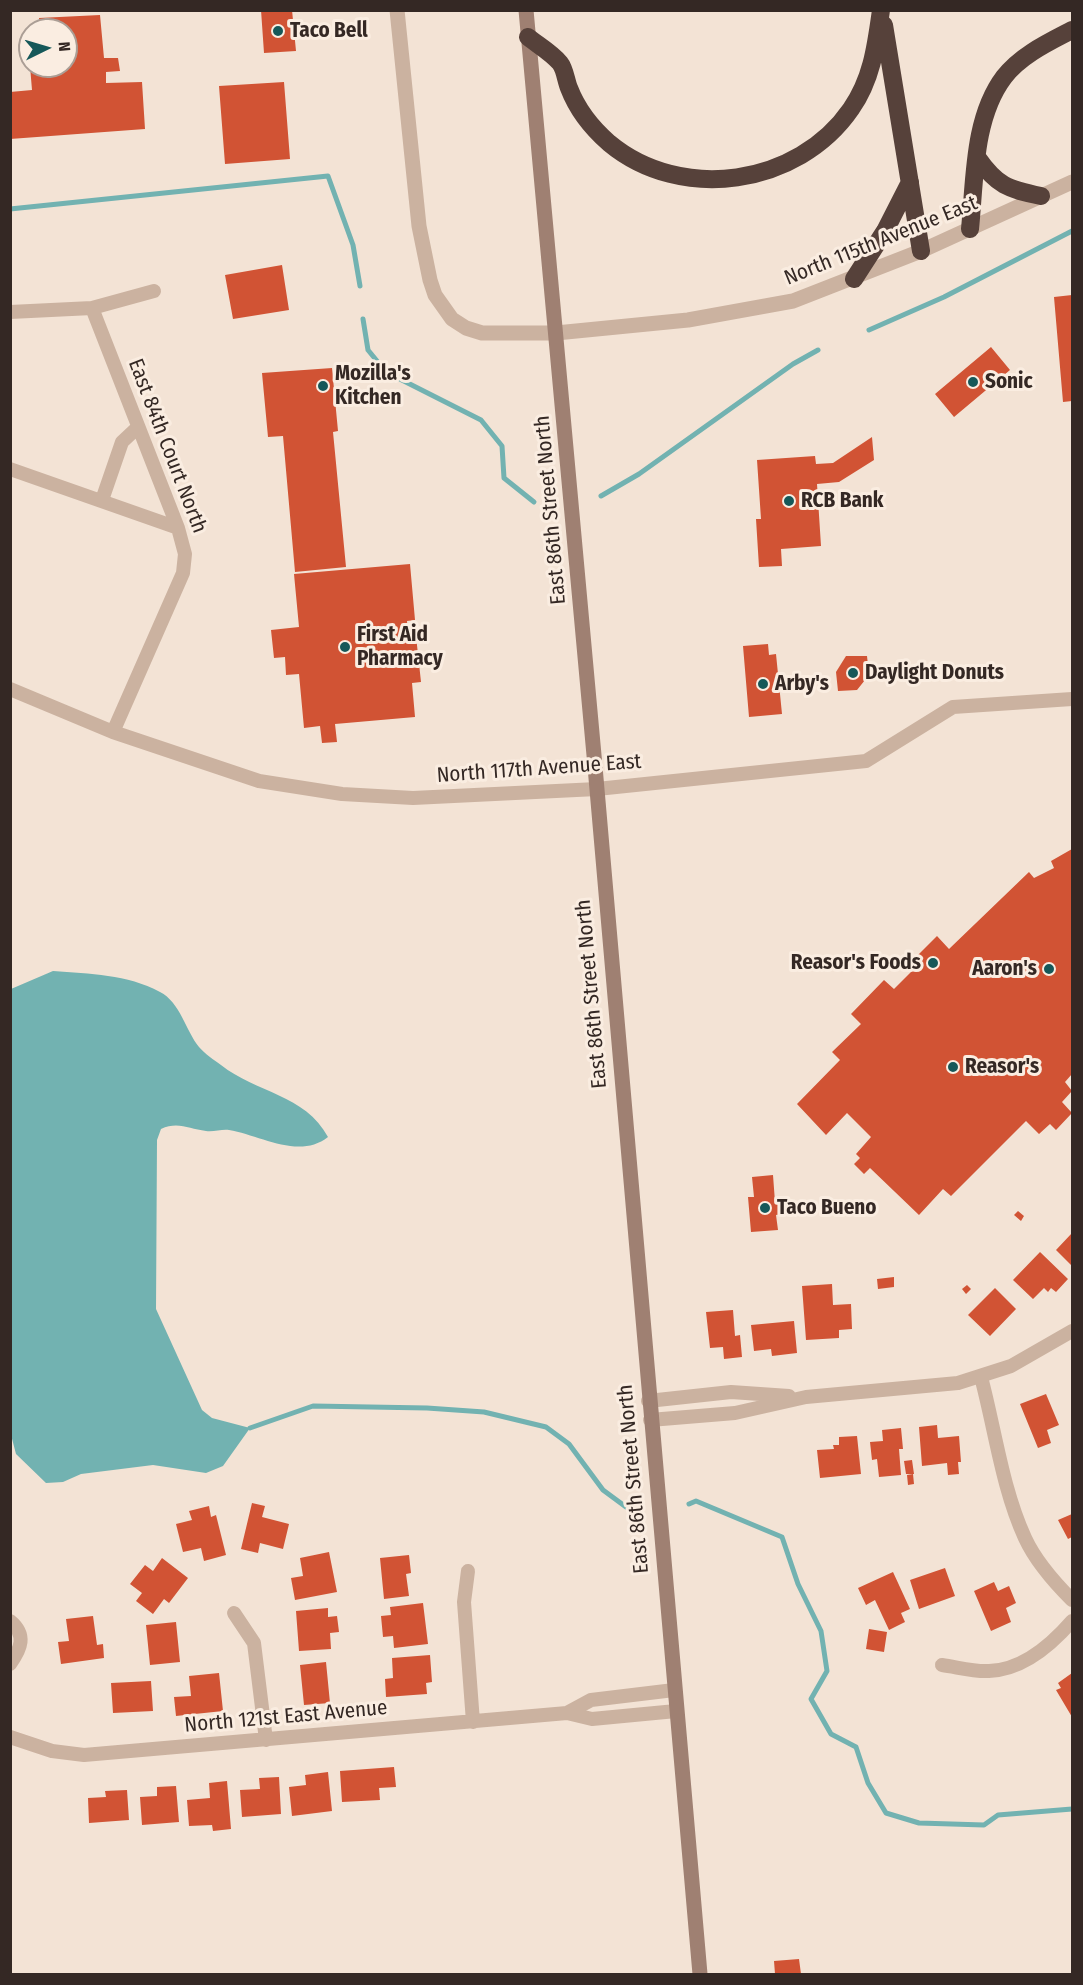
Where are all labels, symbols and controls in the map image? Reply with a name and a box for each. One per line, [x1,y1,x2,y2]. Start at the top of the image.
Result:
north arrow [18,18,78,78]
place label: Taco Bell [290,18,368,44]
marker: Taco Bell [271,24,285,38]
text: N [55,41,74,52]
street label: North 115th Avenue East [781,191,981,291]
street label: East 84th Court North [122,355,212,537]
place label: Mozilla's Kitchen [335,361,411,411]
place label: Sonic [985,369,1033,395]
marker: Sonic [966,375,980,389]
marker: Mozilla's Kitchen [316,379,330,393]
street label: East 86th Street North [530,414,572,606]
place label: RCB Bank [801,488,884,514]
marker: RCB Bank [782,494,796,508]
place label: First Aid Pharmacy [357,622,443,672]
marker: First Aid Pharmacy [338,640,352,654]
place label: Daylight Donuts [865,660,1004,686]
marker: Daylight Donuts [846,666,860,680]
place label: Arby's [775,671,829,697]
marker: Arby's [756,677,770,691]
street label: North 117th Avenue East [436,749,642,789]
street label: East 86th Street North [571,898,613,1090]
place label: Reasor's Foods [791,950,921,976]
marker: Reasor's Foods [926,956,940,970]
place label: Aaron's [972,956,1037,982]
marker: Aaron's [1042,962,1056,976]
place label: Reasor's [965,1054,1039,1080]
marker: Reasor's [946,1060,960,1074]
place label: Taco Bueno [777,1195,876,1221]
marker: Taco Bueno [758,1201,772,1215]
street label: East 86th Street North [613,1383,655,1575]
street label: North 121st East Avenue [184,1696,388,1738]

